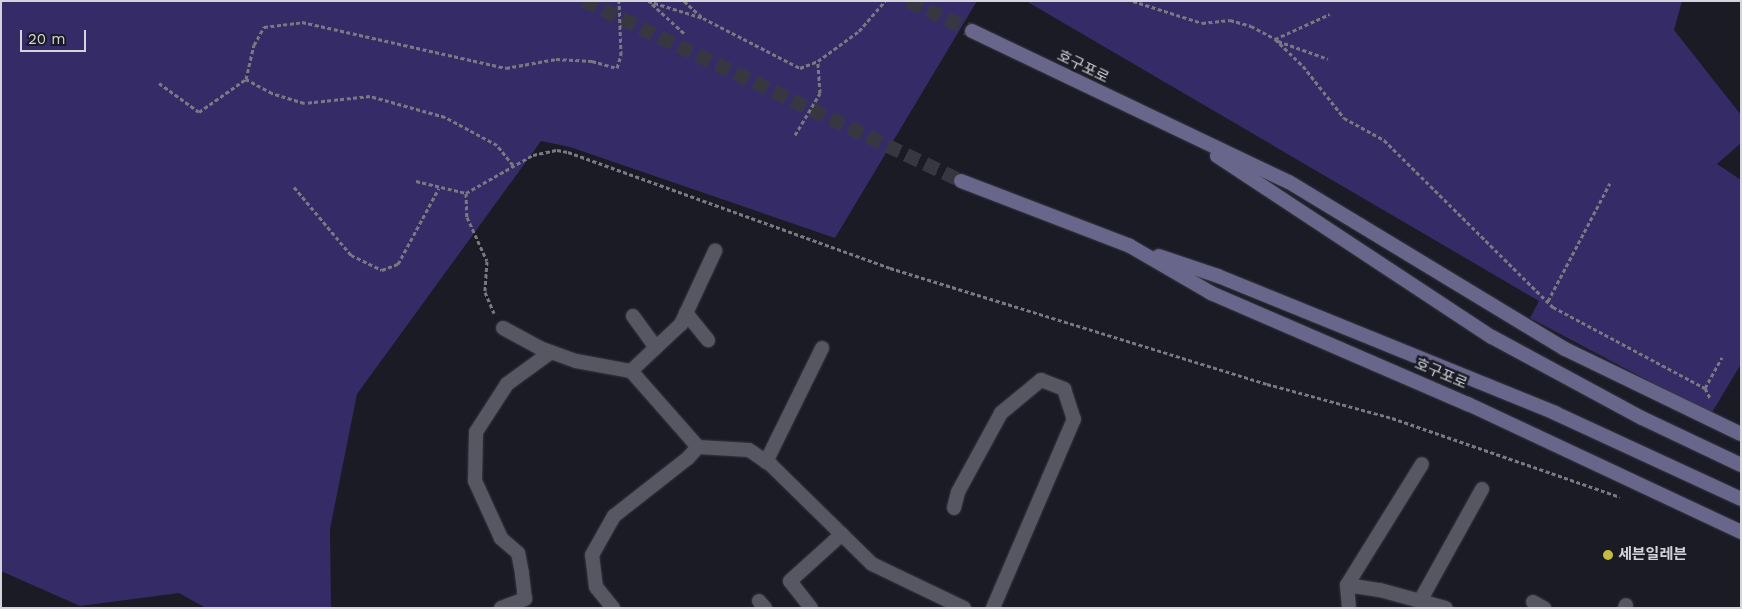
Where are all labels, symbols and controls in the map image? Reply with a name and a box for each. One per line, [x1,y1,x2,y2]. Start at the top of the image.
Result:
scale bar [22,20,89,52]
text: 20 m [28,30,66,48]
street label: 호구포로 [1054,47,1112,87]
street label: 호구포로 [1412,355,1470,393]
place label: 세븐일레븐 [1618,546,1687,564]
marker: 세븐일레븐 [1602,549,1614,561]

